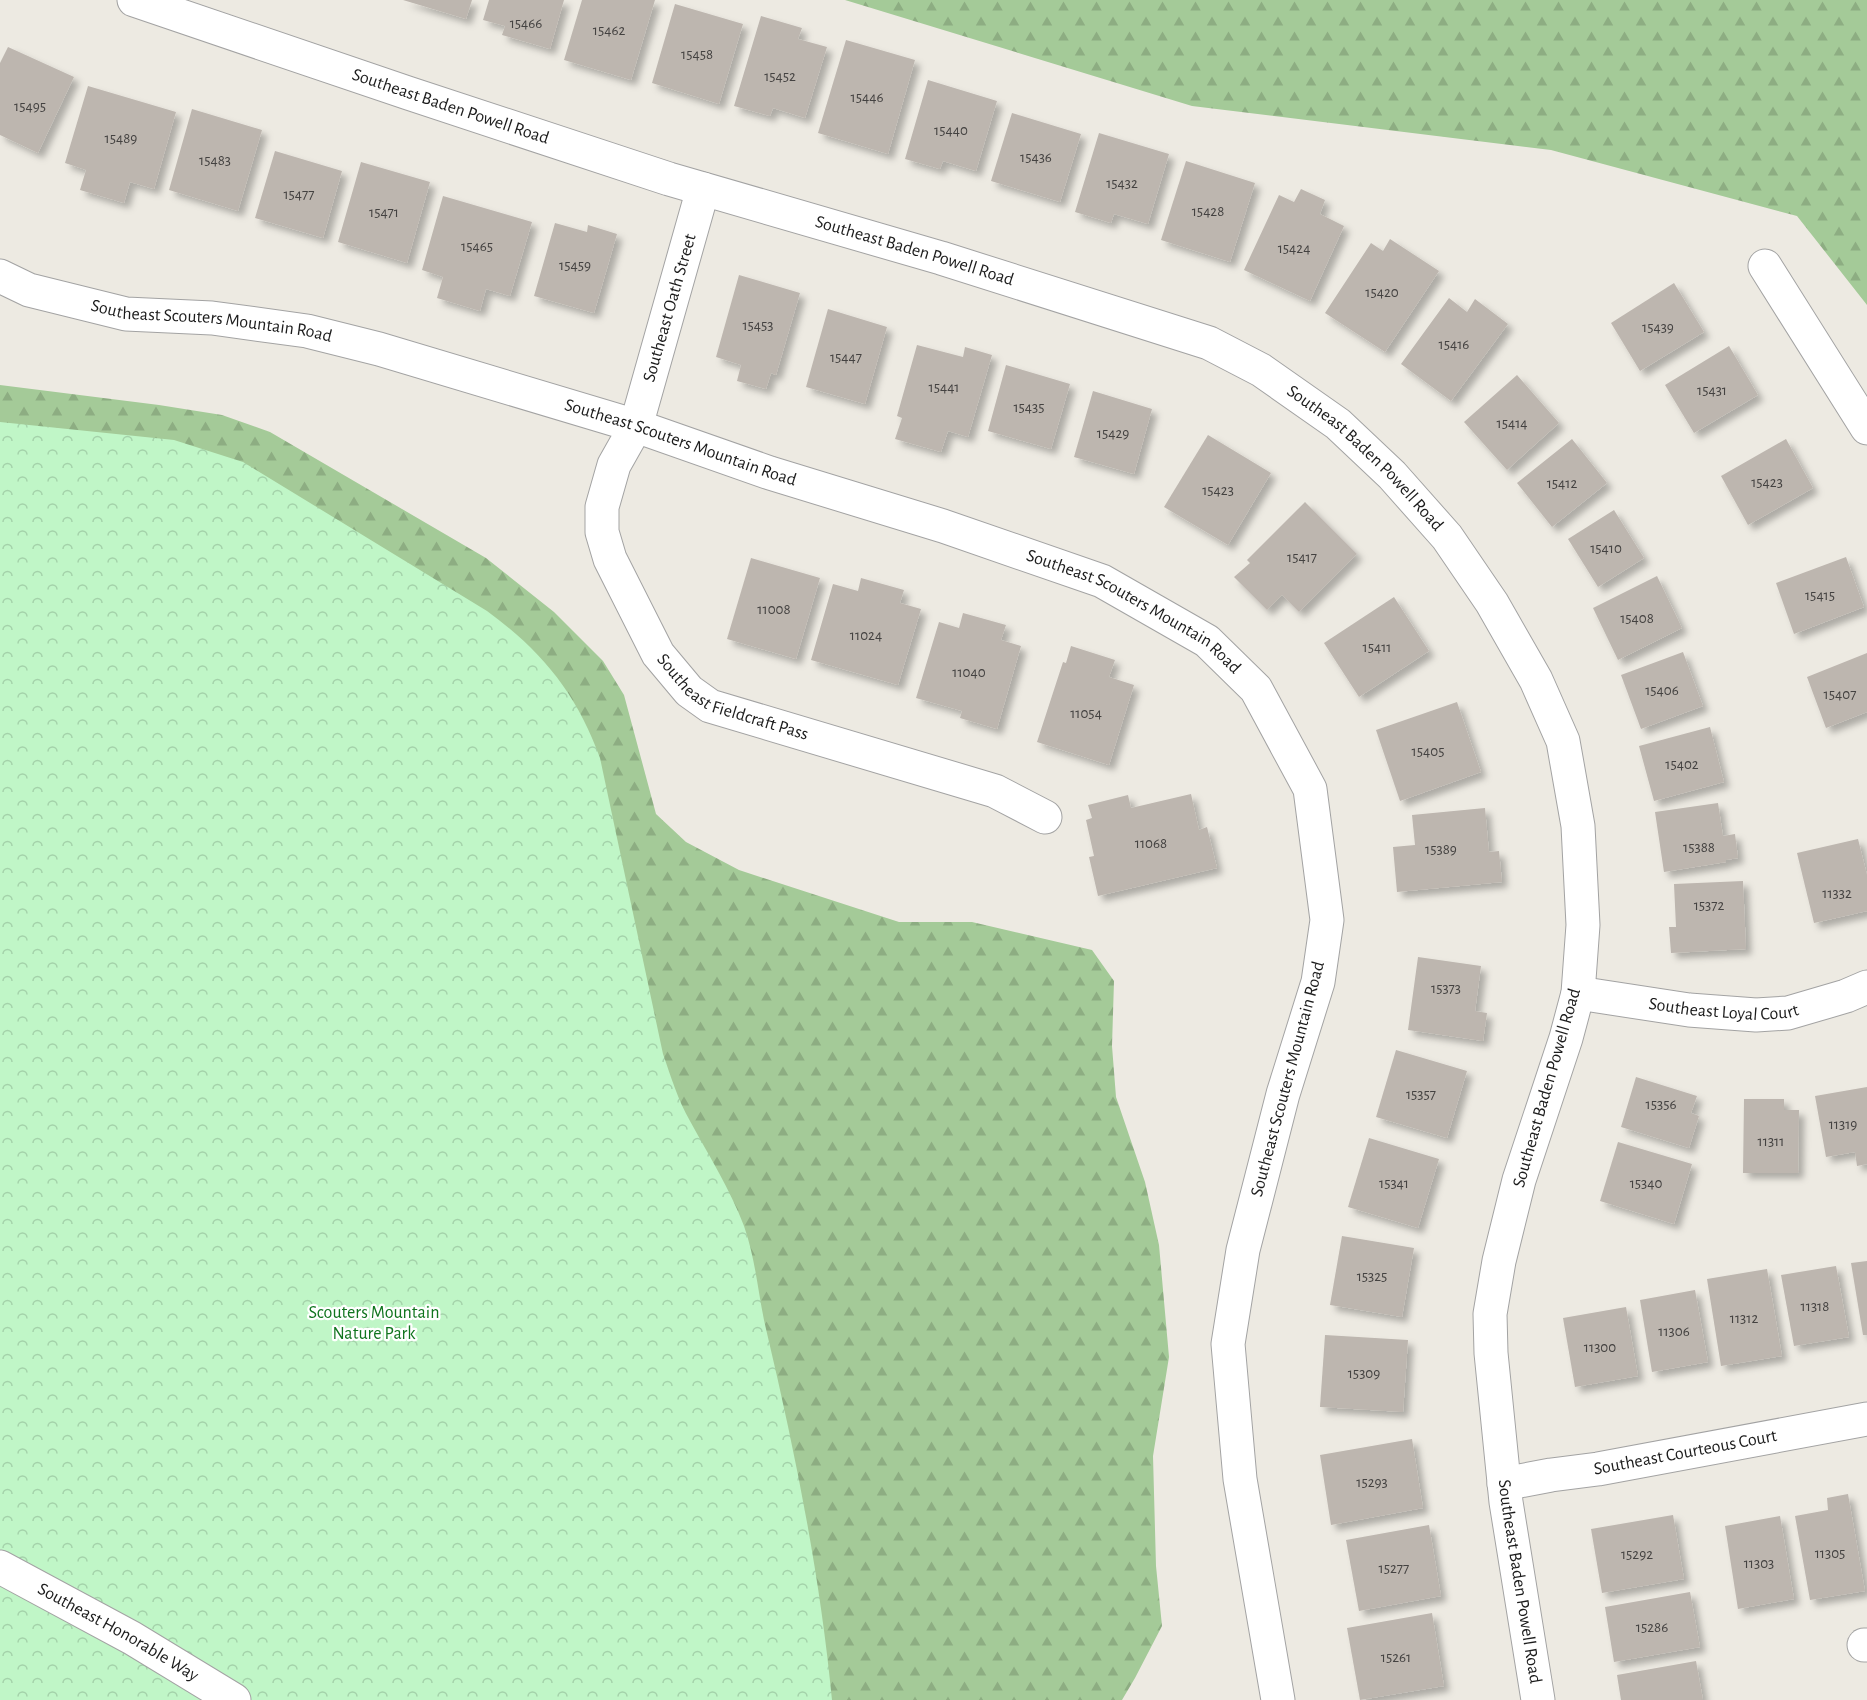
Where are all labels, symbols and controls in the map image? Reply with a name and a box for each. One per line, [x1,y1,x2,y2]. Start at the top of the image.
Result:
house number: 15466 [510,16,542,31]
house number: 15462 [593,23,625,38]
house number: 15458 [681,47,713,62]
street label: Southeast Baden Powell Road [350,66,551,148]
house number: 15452 [764,69,796,84]
house number: 15446 [851,90,883,105]
house number: 15495 [14,99,46,114]
house number: 15440 [934,123,968,138]
house number: 15489 [105,131,137,146]
house number: 15436 [1020,150,1052,165]
house number: 15483 [199,153,231,168]
house number: 15432 [1106,176,1138,191]
house number: 15477 [283,187,315,202]
house number: 15428 [1192,204,1224,219]
house number: 15471 [369,205,399,220]
street label: Southeast Baden Powell Road [813,213,1016,289]
street label: Southeast Oath Street [640,232,700,384]
house number: 15465 [461,239,493,254]
house number: 15424 [1278,241,1310,256]
house number: 15459 [559,258,591,273]
house number: 15420 [1365,285,1399,300]
street label: Southeast Scouters Mountain Road [89,297,334,346]
house number: 15453 [742,318,774,333]
house number: 15439 [1642,320,1674,335]
house number: 15416 [1439,337,1469,352]
house number: 15447 [830,350,862,365]
house number: 15441 [928,380,960,395]
street label: Southeast Baden Powell Road [1283,382,1446,535]
house number: 15431 [1697,383,1727,398]
street label: Southeast Scouters Mountain Road [562,396,798,490]
house number: 15435 [1013,400,1045,415]
house number: 15414 [1496,416,1528,431]
house number: 15429 [1097,426,1129,441]
house number: 15423 [1751,475,1783,490]
house number: 15412 [1547,476,1577,491]
house number: 15423 [1202,483,1234,498]
house number: 15410 [1590,541,1622,556]
street label: Southeast Scouters Mountain Road [1024,547,1244,677]
house number: 15417 [1287,550,1317,565]
house number: 15415 [1805,588,1835,603]
house number: 11008 [757,602,791,617]
house number: 15408 [1620,611,1654,626]
house number: 11024 [850,628,882,643]
house number: 15411 [1363,640,1391,655]
street label: Southeast Fieldcraft Pass [653,651,810,744]
house number: 11040 [952,665,986,680]
house number: 15406 [1645,683,1679,698]
house number: 15407 [1824,687,1856,702]
house number: 11054 [1070,706,1102,721]
house number: 15405 [1412,744,1444,759]
house number: 15402 [1665,757,1699,772]
house number: 11068 [1135,836,1167,851]
house number: 15388 [1683,840,1715,855]
house number: 15389 [1425,842,1457,857]
house number: 11332 [1822,886,1852,901]
house number: 15372 [1694,898,1725,913]
street label: Southeast Scouters Mountain Road [1248,959,1328,1199]
house number: 15373 [1431,981,1461,996]
street label: Southeast Baden Powell Road [1510,986,1584,1190]
street label: Southeast Loyal Court [1647,995,1801,1024]
house number: 15357 [1406,1087,1436,1102]
house number: 15356 [1646,1097,1676,1112]
house number: 11319 [1829,1117,1857,1132]
house number: 11311 [1758,1134,1784,1149]
house number: 15341 [1379,1176,1409,1191]
house number: 15340 [1630,1176,1662,1191]
house number: 15325 [1357,1269,1387,1284]
house number: 11318 [1801,1299,1829,1314]
park label: Scouters Mountain Nature Park [309,1304,440,1343]
house number: 11312 [1730,1311,1758,1326]
house number: 11306 [1658,1324,1690,1339]
house number: 11300 [1584,1340,1616,1355]
house number: 15309 [1348,1366,1380,1381]
street label: Southeast Courteous Court [1593,1427,1779,1478]
house number: 15293 [1356,1475,1388,1490]
street label: Southeast Baden Powell Road [1495,1479,1544,1685]
house number: 11305 [1815,1546,1845,1561]
house number: 15292 [1621,1547,1653,1562]
house number: 11303 [1744,1556,1774,1571]
house number: 15277 [1379,1561,1409,1576]
street label: Southeast Honorable Way [35,1580,202,1685]
house number: 15286 [1636,1620,1668,1635]
house number: 15261 [1381,1650,1411,1665]

